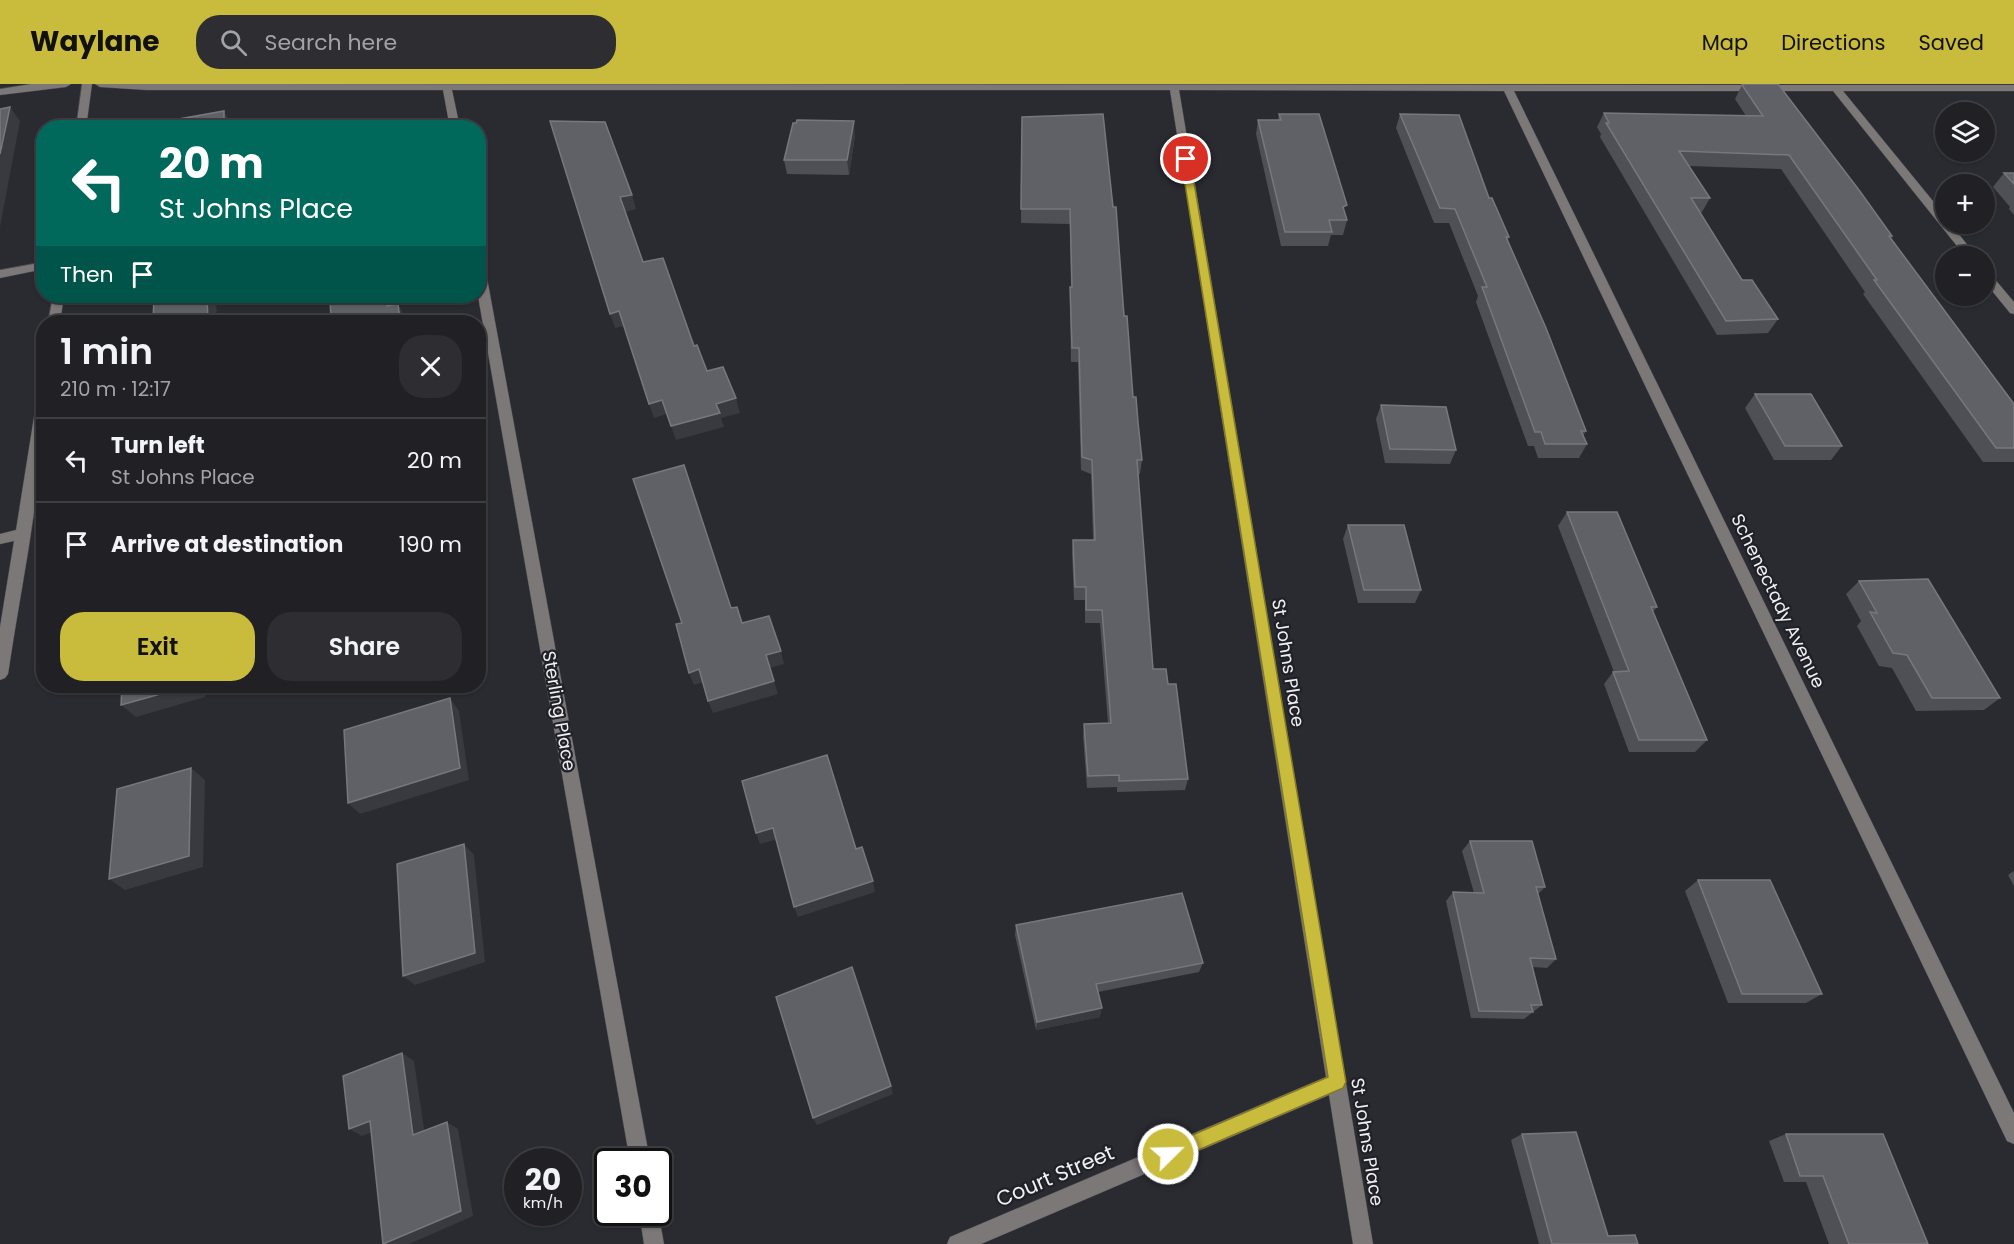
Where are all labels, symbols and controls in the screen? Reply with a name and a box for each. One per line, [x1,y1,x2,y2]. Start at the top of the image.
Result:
search box [196,15,616,69]
text: Waylane [30,22,160,61]
icon: search [217,26,250,59]
text: Search here [265,27,397,58]
text: Map [1702,28,1748,57]
text: Directions [1781,28,1885,57]
text: Saved [1918,28,1984,57]
map controls [1935,102,1995,306]
button: layers [1935,102,1995,162]
pin [1160,133,1211,184]
text: 20 m [159,134,264,193]
icon: arrive [1169,142,1202,175]
icon: left [60,144,138,222]
button: + [1935,174,1995,234]
text: St Johns Place [159,190,353,227]
button: − [1935,246,1995,306]
icon: arrive [126,258,159,291]
text: Then [60,259,114,290]
text: 1 min [60,326,153,377]
button: close [399,335,462,398]
text: 210 m · 12:17 [60,375,171,403]
text: Turn left [111,430,205,461]
icon: left [60,444,93,477]
text: 20 m [407,445,462,476]
text: St Johns Place [111,463,255,491]
street label: Schenectady Avenue [1725,509,1832,692]
icon: arrive [60,528,93,561]
text: Arrive at destination [111,529,343,560]
text: 190 m [399,529,462,560]
street label: St Johns Place [1266,597,1311,729]
button: Exit [60,612,255,681]
button: Share [267,612,462,681]
street label: Sterling Place [537,649,582,773]
street label: St Johns Place [1345,1076,1390,1208]
position arrow [1136,1122,1200,1186]
street label: Court Street [991,1138,1118,1213]
speed limit sign: 30 [594,1148,672,1226]
text: 20 [525,1158,561,1201]
text: km/h [523,1192,563,1213]

